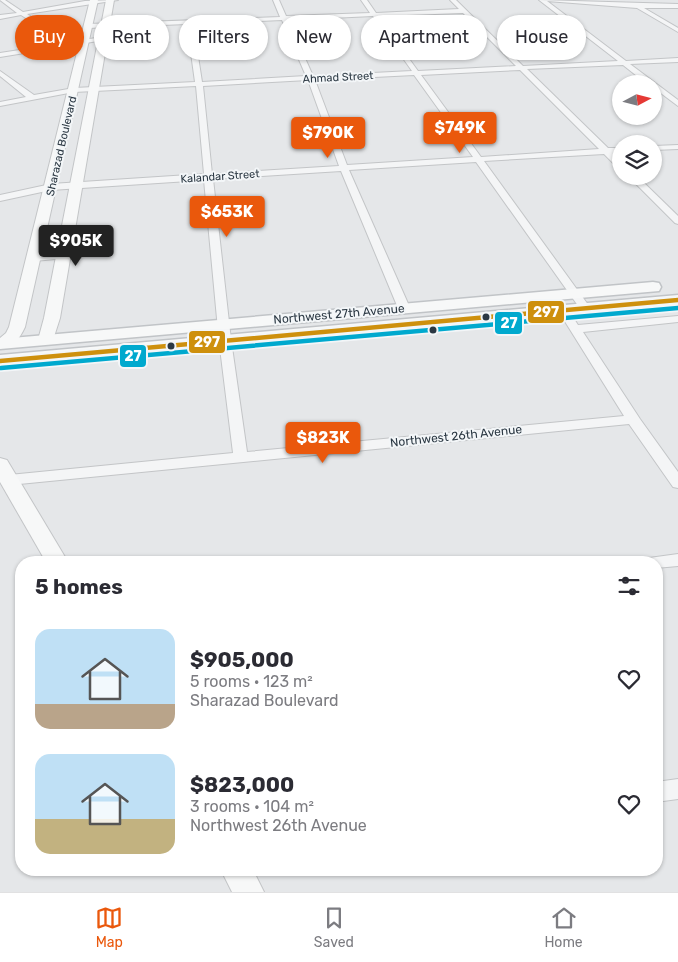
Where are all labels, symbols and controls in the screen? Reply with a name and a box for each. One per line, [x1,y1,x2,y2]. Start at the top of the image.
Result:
chip: Buy [15,15,84,60]
chip: Rent [94,15,169,60]
chip: Filters [179,15,268,60]
chip: New [278,15,351,60]
chip: Apartment [361,15,487,60]
chip: House [497,15,586,60]
street label: Ahmad Street [302,69,374,86]
north arrow [612,75,662,125]
map controls [612,75,662,185]
street label: Sharazad Boulevard [44,95,79,197]
pin: $749K [425,112,495,154]
pin: $790K [293,116,363,159]
text: $749K [434,118,486,137]
text: $790K [302,123,354,142]
button: layers [612,135,662,185]
street label: Kalandar Street [180,167,261,186]
pin: $653K [192,196,262,238]
text: $653K [201,202,253,221]
pin: $905K [41,224,111,267]
text: $905K [50,231,102,250]
line badge: 297 [527,300,565,324]
street label: Northwest 27th Avenue [273,301,405,327]
text: 297 [533,304,559,321]
line badge: 27 [494,311,523,335]
unlabelled marker [481,312,491,322]
text: 27 [500,315,518,332]
unlabelled marker [428,325,438,335]
line badge: 297 [188,330,226,354]
text: 297 [194,334,220,351]
unlabelled marker [166,341,176,351]
line badge: 27 [119,344,147,368]
text: 27 [124,348,142,365]
pin: $823K [288,422,358,464]
street label: Northwest 26th Avenue [389,422,523,450]
text: $823K [296,428,350,447]
icon: filters [615,572,643,600]
text: 5 homes [35,574,123,599]
text: $905,000 [190,647,294,672]
icon: home [75,649,135,709]
icon: heart [615,665,643,693]
text: 5 rooms · 123 m² [190,672,313,691]
text: Sharazad Boulevard [190,691,339,710]
text: $823,000 [190,772,294,797]
icon: home [75,774,135,834]
icon: heart [615,790,643,818]
text: 3 rooms · 104 m² [190,797,314,816]
text: Northwest 26th Avenue [190,816,367,835]
tab: Map [95,904,123,951]
tab: Saved [314,904,354,951]
tab: Home [544,904,583,951]

